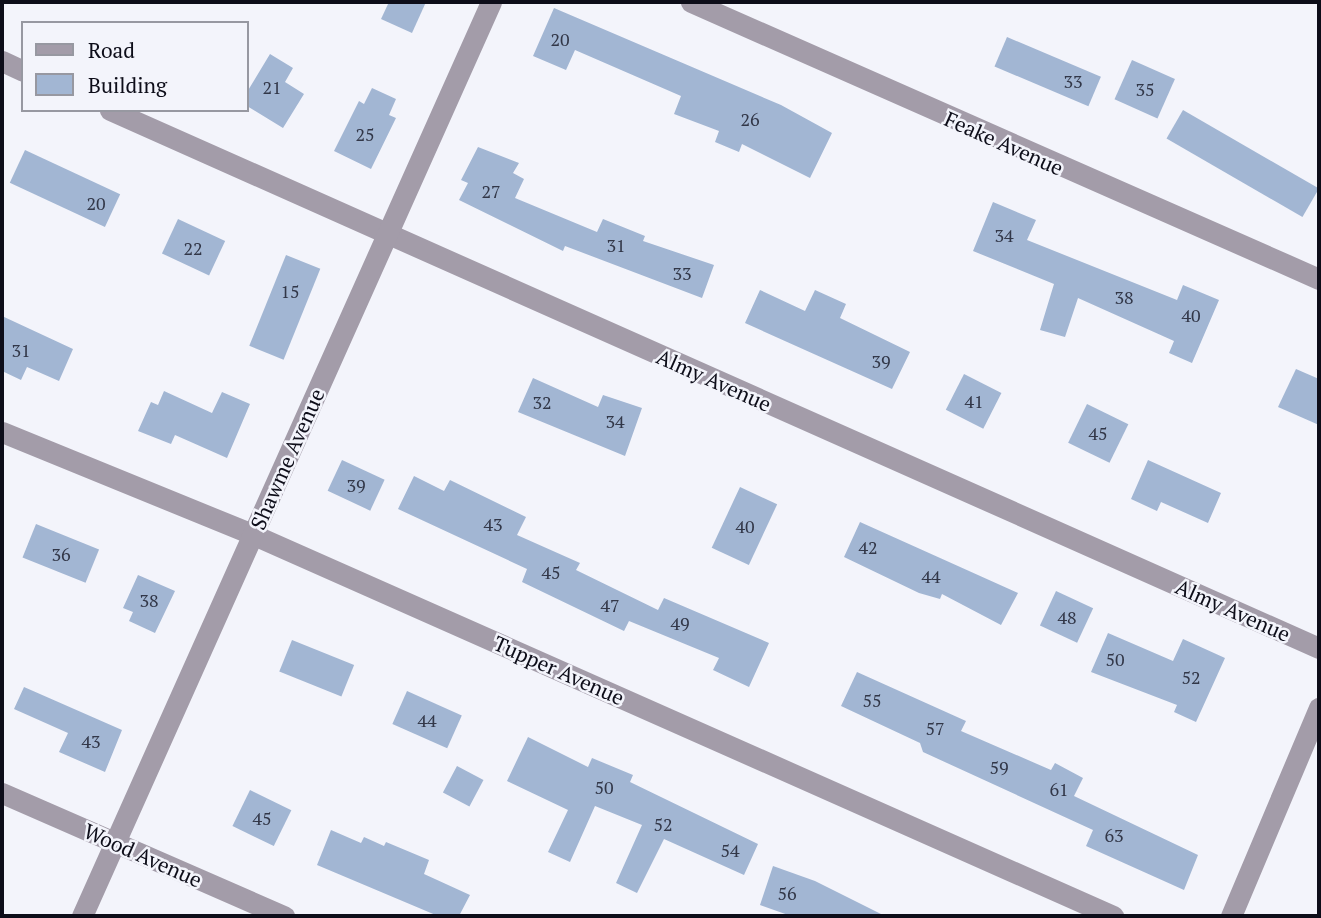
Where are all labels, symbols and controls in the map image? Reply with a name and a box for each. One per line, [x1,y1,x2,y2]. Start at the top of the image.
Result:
legend [21,21,248,112]
house number: 20 [550,28,570,50]
text: Road [88,36,135,64]
house number: 33 [1063,70,1083,92]
text: Building [88,71,167,99]
house number: 21 [262,76,282,98]
house number: 35 [1135,78,1155,100]
street label: Feake Avenue [941,106,1067,180]
house number: 26 [740,108,760,130]
house number: 25 [355,123,375,145]
house number: 27 [481,180,501,202]
house number: 20 [86,192,106,214]
house number: 34 [994,224,1014,246]
house number: 31 [606,234,626,256]
house number: 22 [183,237,203,259]
house number: 33 [672,262,692,284]
house number: 15 [280,280,300,302]
house number: 38 [1114,286,1134,308]
house number: 40 [1181,304,1201,326]
house number: 31 [11,339,31,361]
street label: Almy Avenue [653,343,775,417]
house number: 39 [871,350,891,372]
street label: Shawme Avenue [245,384,329,534]
house number: 41 [964,390,984,412]
house number: 32 [532,391,552,413]
house number: 34 [605,410,625,432]
house number: 45 [1088,422,1108,444]
house number: 39 [346,474,366,496]
house number: 43 [483,513,503,535]
house number: 40 [735,515,755,537]
house number: 42 [858,536,878,558]
house number: 36 [51,543,71,565]
house number: 45 [541,561,561,583]
house number: 44 [921,565,941,587]
street label: Almy Avenue [1172,573,1294,647]
house number: 38 [139,589,159,611]
house number: 47 [600,594,620,616]
house number: 48 [1057,606,1077,628]
house number: 49 [670,612,690,634]
street label: Tupper Avenue [490,630,628,710]
house number: 50 [1105,648,1125,670]
house number: 52 [1181,666,1201,688]
house number: 55 [862,689,882,711]
house number: 44 [417,709,437,731]
house number: 57 [925,717,945,739]
house number: 43 [81,730,101,752]
house number: 59 [989,756,1009,778]
house number: 50 [594,776,614,798]
house number: 61 [1049,778,1069,800]
house number: 45 [252,807,272,829]
house number: 52 [653,813,673,835]
street label: Wood Avenue [80,818,206,892]
house number: 63 [1104,824,1124,846]
house number: 54 [720,839,740,861]
house number: 56 [777,882,797,904]

